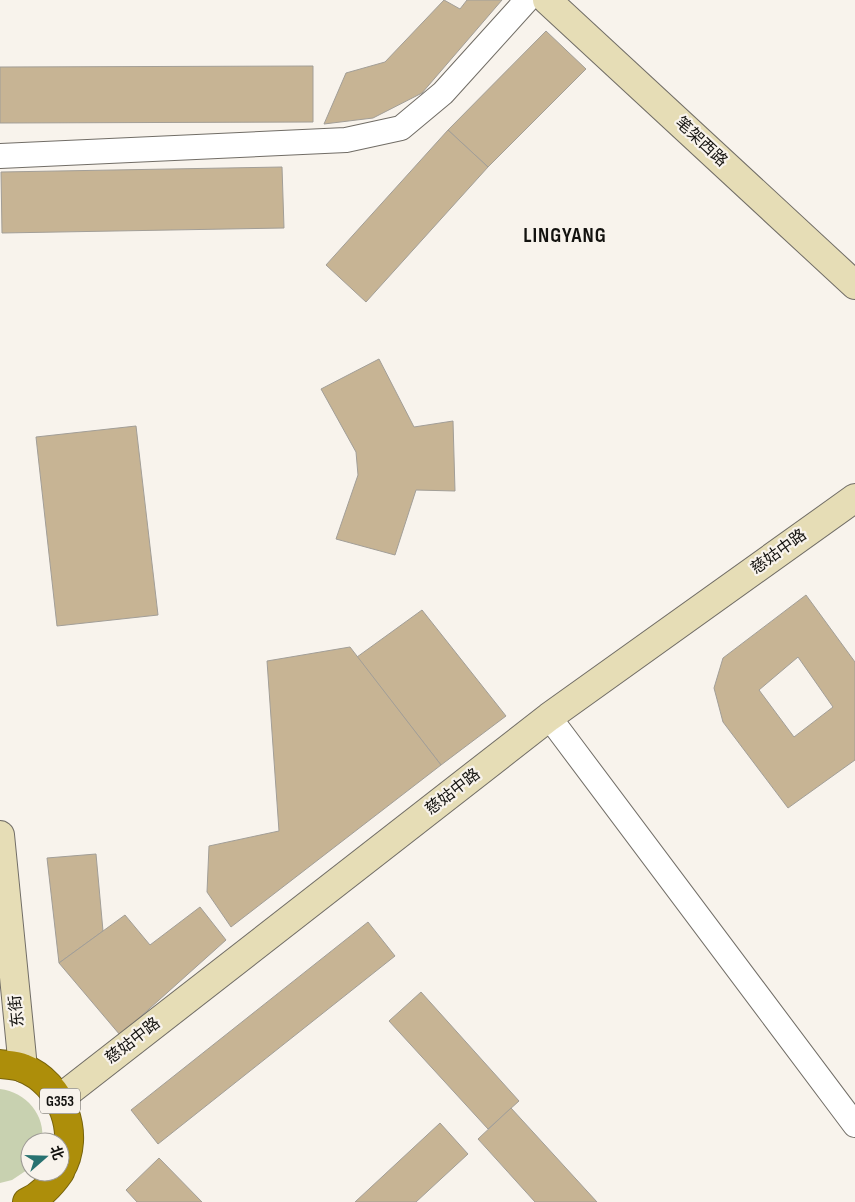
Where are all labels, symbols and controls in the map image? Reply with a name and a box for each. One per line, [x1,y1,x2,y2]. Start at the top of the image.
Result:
street label: 笔架西路 [671,113,731,171]
district label: LINGYANG [523,223,607,248]
street label: 慈姑中路 [748,526,810,578]
street label: 慈姑中路 [422,765,484,819]
street label: 东街 [6,994,28,1028]
street label: 慈姑中路 [102,1014,164,1068]
road number: G353 [40,1088,80,1114]
north arrow [20,1132,70,1182]
text: 北 [46,1143,67,1162]

